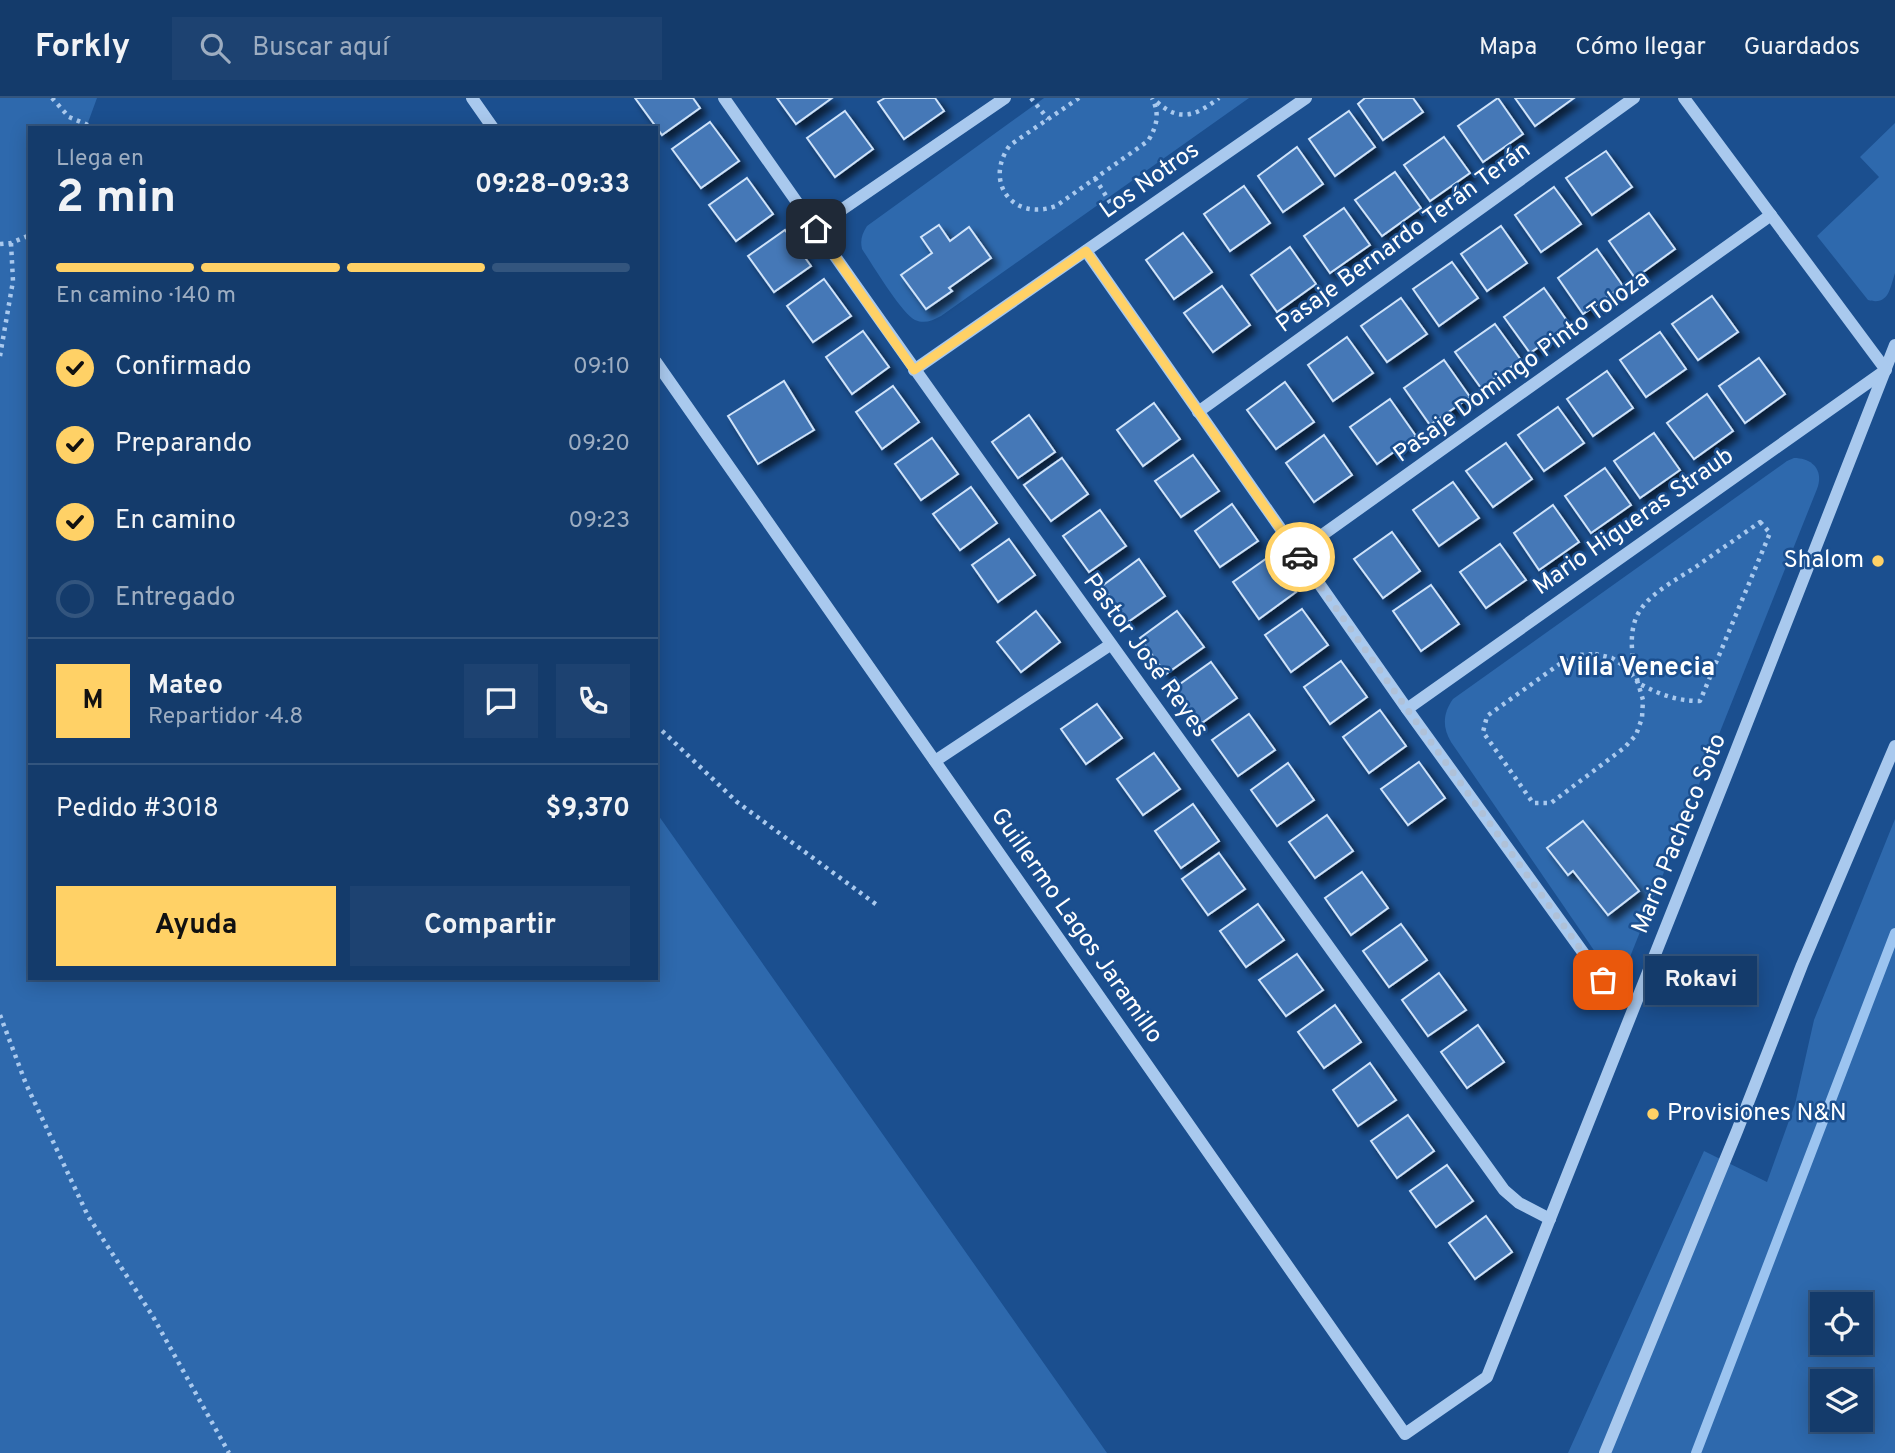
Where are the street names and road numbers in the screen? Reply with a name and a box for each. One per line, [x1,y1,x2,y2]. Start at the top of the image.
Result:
street label: Los Notros [1094,136,1206,226]
street label: Pasaje Bernardo Terán Terán [1271,136,1537,340]
street label: Pasaje Domingo Pinto Toloza [1388,264,1656,470]
street label: Mario Higueras Straub [1528,441,1740,603]
street label: Pastor José Reyes [1075,568,1215,744]
street label: Mario Pacheco Soto [1626,730,1734,938]
street label: Guillermo Lagos Jaramillo [983,802,1169,1050]

